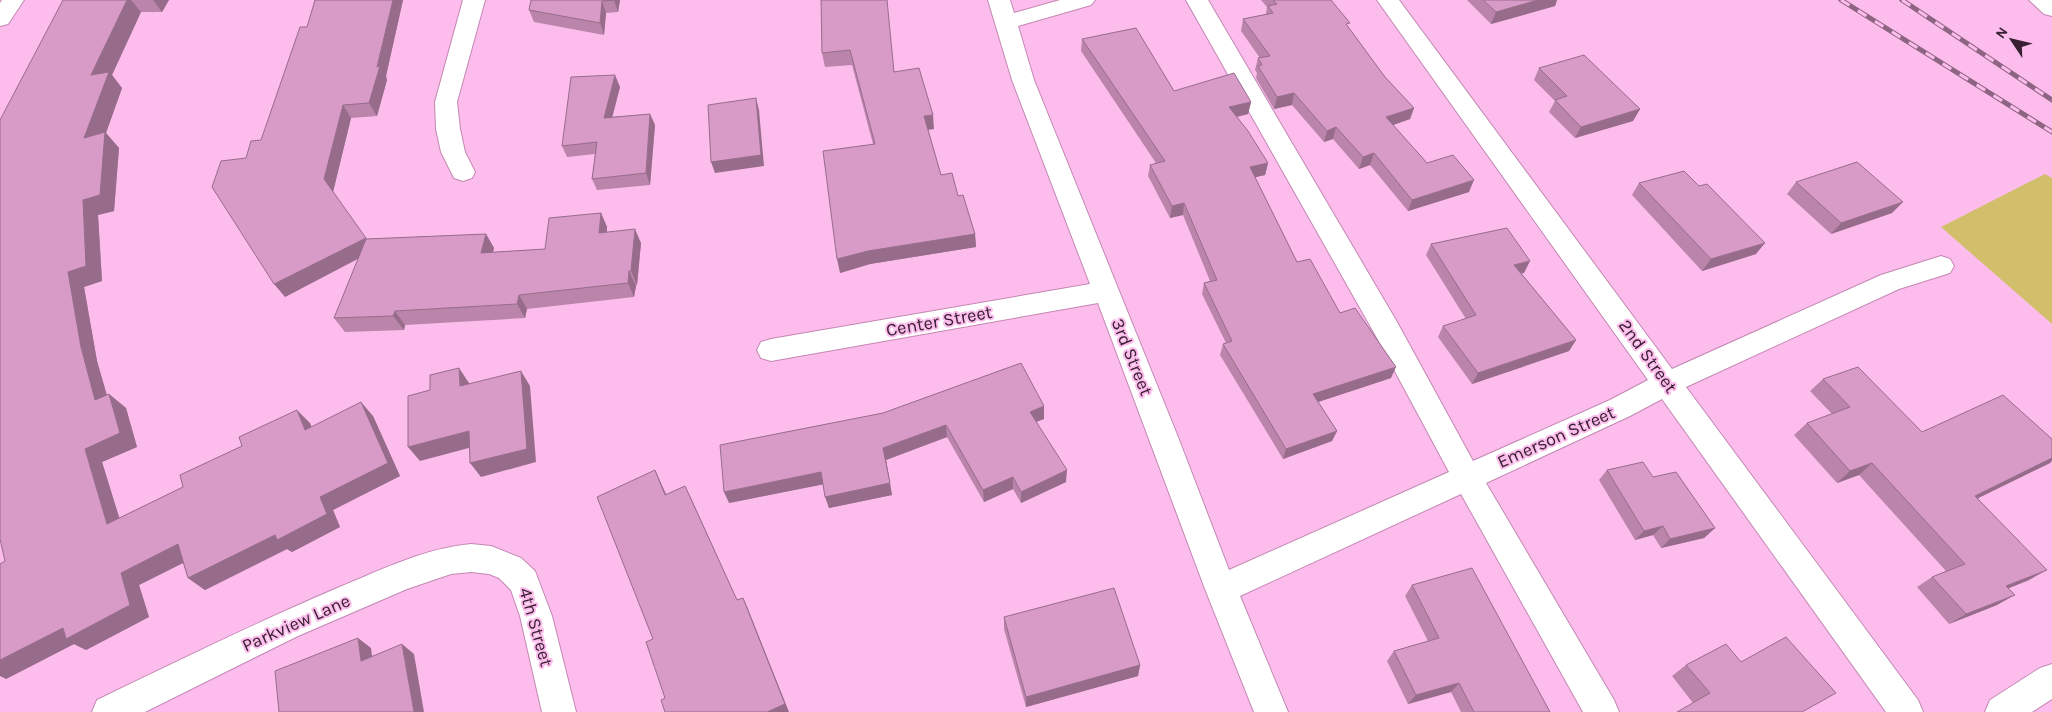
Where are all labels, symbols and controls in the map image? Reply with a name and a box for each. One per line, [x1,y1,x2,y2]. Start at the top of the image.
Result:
north arrow [1987,15,2037,65]
text: N [1992,24,2012,42]
street label: Center Street [884,301,994,341]
street label: 3rd Street [1107,315,1158,399]
street label: 2nd Street [1614,315,1682,397]
street label: Emerson Street [1494,401,1618,473]
street label: 4th Street [514,585,558,669]
street label: Parkview Lane [239,589,353,657]

